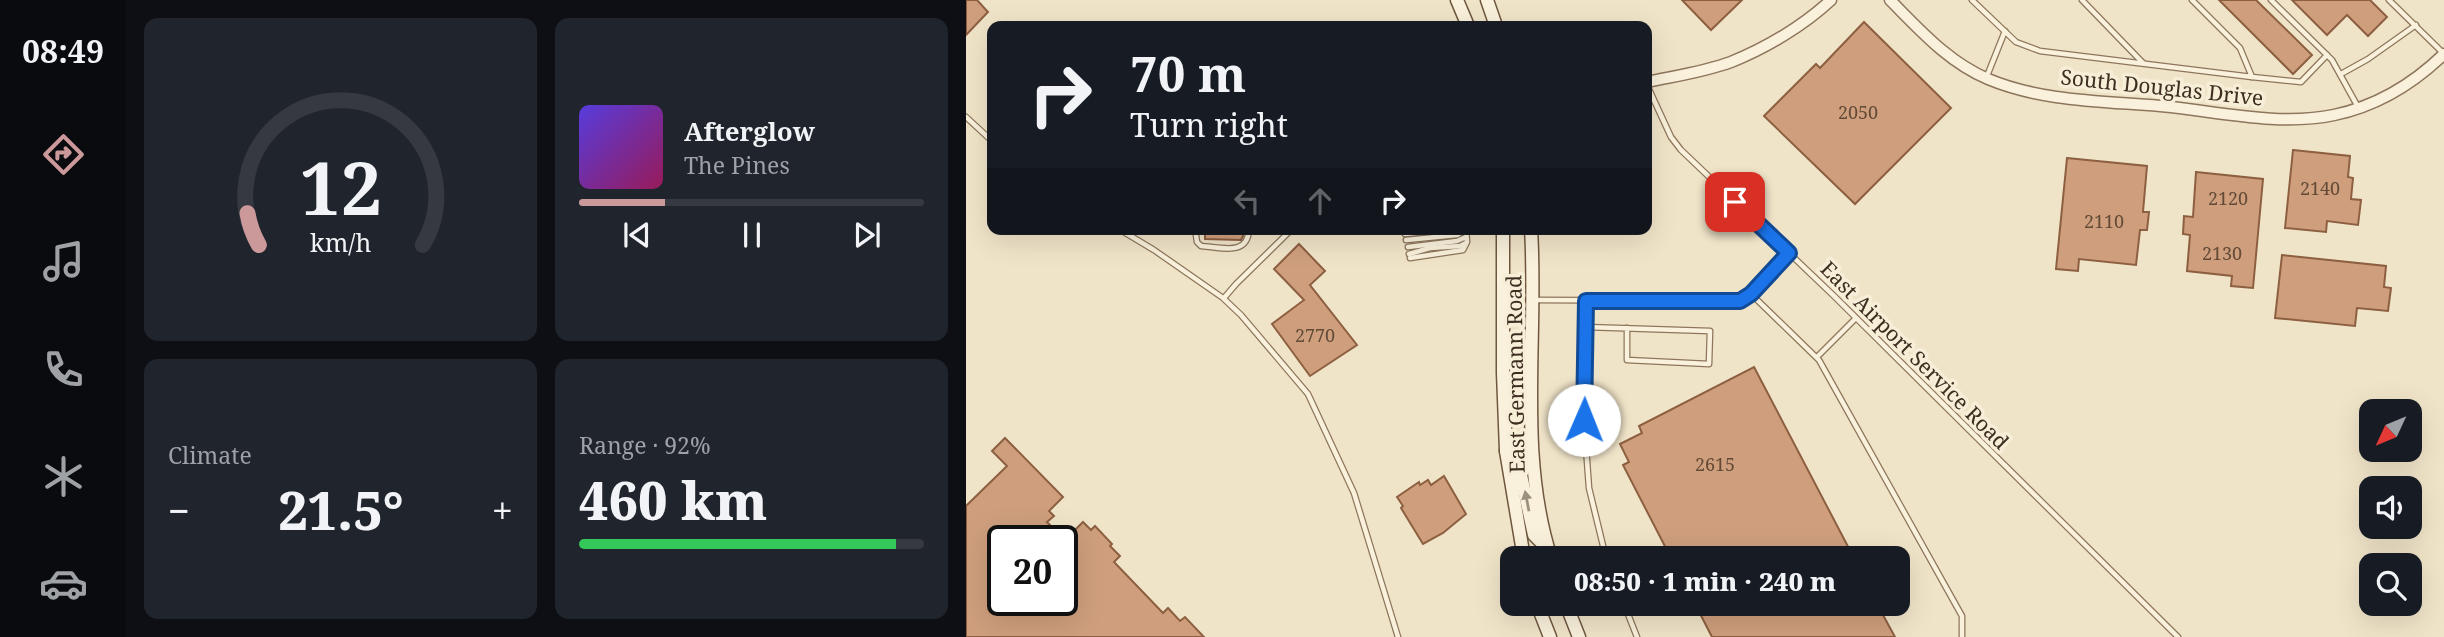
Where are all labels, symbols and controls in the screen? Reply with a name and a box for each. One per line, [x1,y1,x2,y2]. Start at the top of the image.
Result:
text: 08:49 [22,29,104,72]
text: 70 m [1130,40,1246,106]
icon: right [1015,49,1106,140]
street label: South Douglas Drive [2059,62,2265,112]
house number: 2050 [1838,100,1878,124]
text: Turn right [1130,103,1288,146]
text: Afterglow [684,113,815,149]
icon: directions [39,130,88,179]
text: 12 [299,138,382,237]
text: The Pines [684,149,790,181]
pin [1705,172,1765,232]
house number: 2140 [2300,176,2340,200]
icon: left [1228,182,1266,220]
icon: ahead [1301,182,1339,220]
icon: right [1374,182,1412,220]
icon: arrive [1716,183,1754,221]
house number: 2120 [2208,186,2248,210]
house number: 2110 [2084,209,2124,233]
icon: previous [618,216,656,254]
icon: pause [733,216,771,254]
icon: next [848,216,886,254]
text: km/h [310,225,371,259]
icon: music [39,237,88,286]
house number: 2130 [2202,241,2242,265]
street label: East Airport Service Road [1815,255,2015,455]
street label: East Germann Road [1499,275,1531,473]
house number: 2770 [1295,323,1335,347]
icon: phone [39,345,88,394]
position arrow [1547,383,1621,457]
north arrow [2359,399,2422,462]
map controls [2359,399,2422,616]
text: Range · 92% [579,429,711,461]
text: Climate [168,439,252,471]
icon: climate [39,452,88,501]
house number: 2615 [1695,452,1735,476]
text: 460 km [579,464,767,535]
text: 21.5° [278,474,404,545]
button: sound [2359,476,2422,539]
text: − [168,484,190,536]
text: + [492,484,513,536]
one-way arrow [1522,490,1533,512]
speed limit sign: 20 [987,525,1078,616]
button: search [2359,553,2422,616]
icon: car [39,559,88,608]
text: 08:50 · 1 min · 240 m [1574,563,1836,599]

